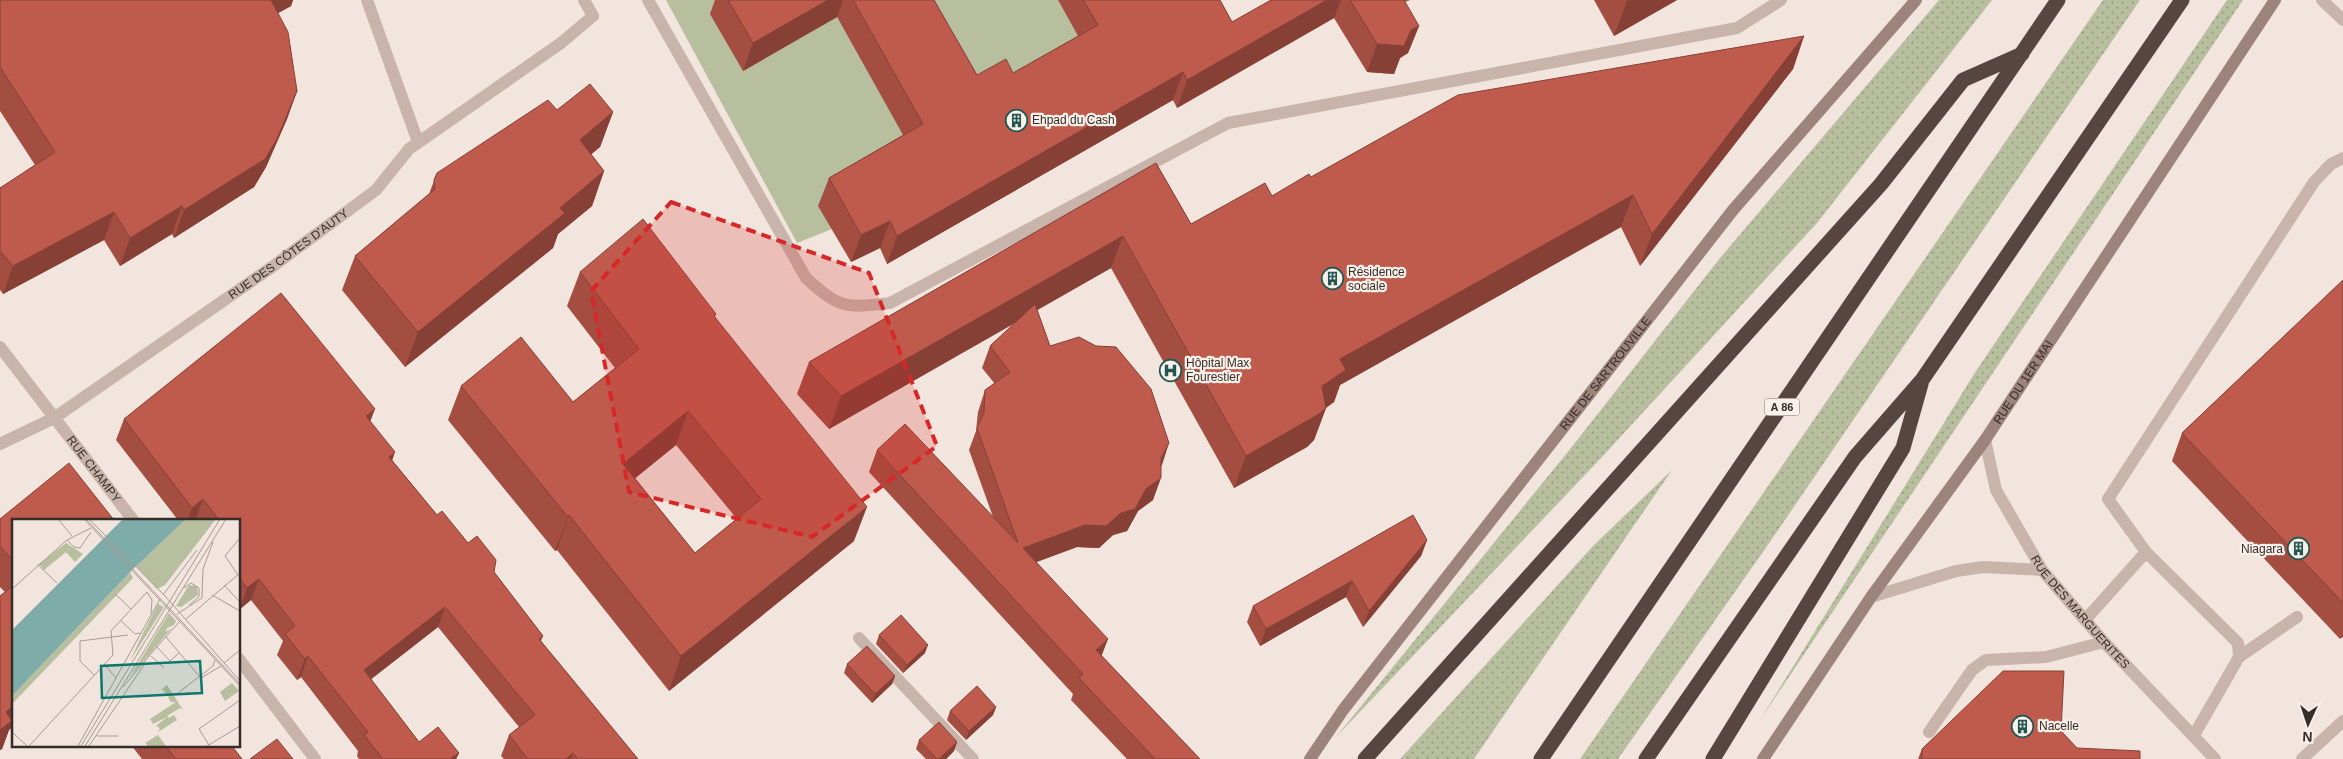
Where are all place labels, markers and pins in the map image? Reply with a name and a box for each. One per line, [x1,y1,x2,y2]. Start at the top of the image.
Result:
building icon: Ehpad du Cash [1004,108,1028,132]
place label: Ehpad du Cash [1032,113,1115,127]
place label: Résidence sociale [1348,265,1405,293]
building icon: Résidence sociale [1320,267,1344,291]
place label: Hôpital Max Fourestier [1186,356,1249,384]
hospital icon: Hôpital Max Fourestier [1158,358,1182,382]
building icon: Niagara [2287,537,2311,561]
place label: Niagara [2241,542,2283,556]
building icon: Nacelle [2011,714,2035,738]
place label: Nacelle [2039,719,2079,733]

